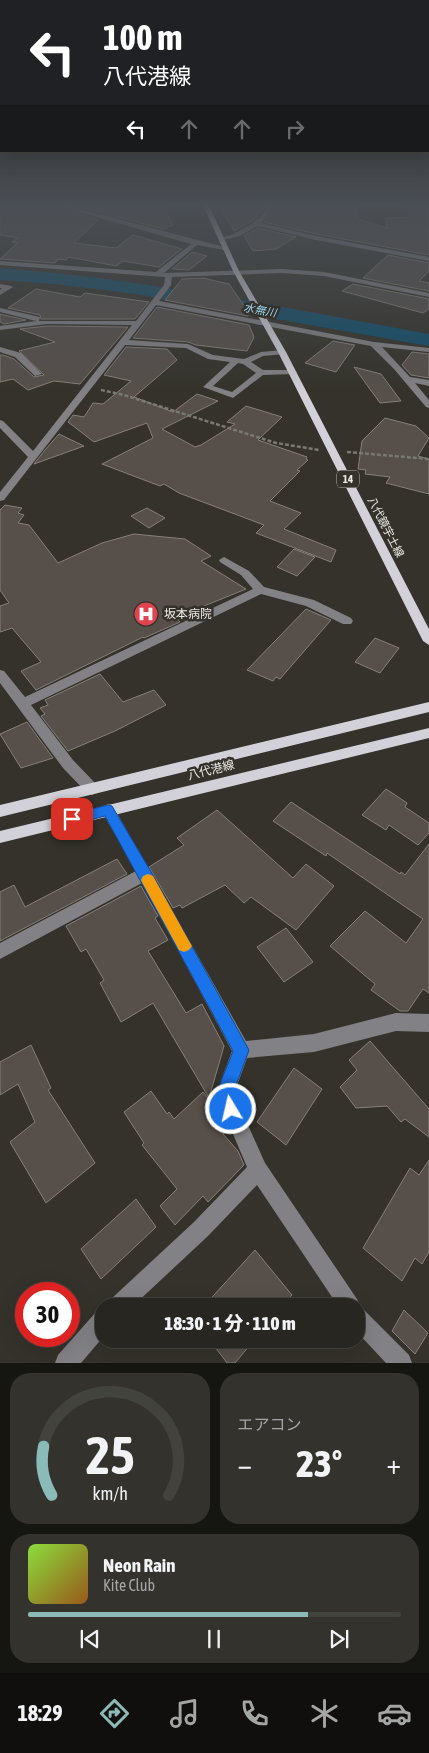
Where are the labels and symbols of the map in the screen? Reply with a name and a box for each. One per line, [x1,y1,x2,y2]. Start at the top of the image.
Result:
water label: 水無川 [243,301,278,319]
road number: 14 [337,470,359,488]
street label: 八代鏡宇土線 [366,495,406,559]
hospital icon: 坂本病院 [133,601,159,627]
place label: 坂本病院 [164,607,212,621]
street label: 八代港線 [186,757,236,783]
pin [51,798,93,840]
position arrow [204,1082,256,1134]
speed limit sign: 30 [15,1282,80,1347]

